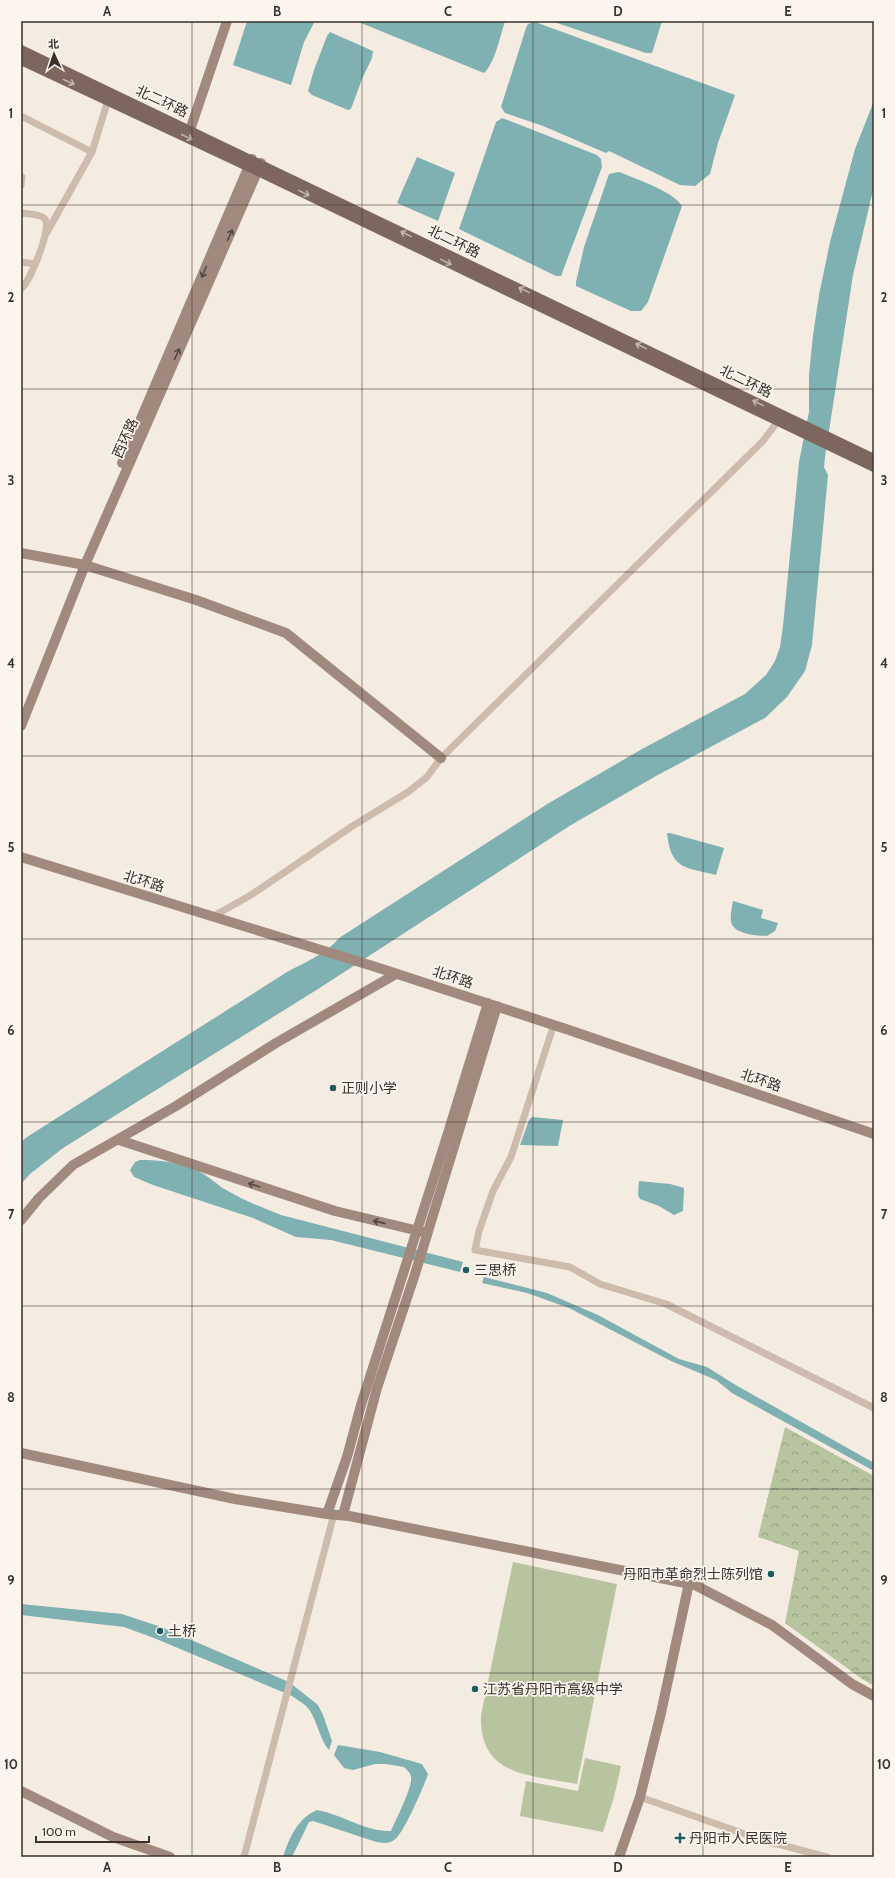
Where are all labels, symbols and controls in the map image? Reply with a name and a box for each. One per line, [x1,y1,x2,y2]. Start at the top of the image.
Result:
text: A [103,3,112,19]
text: B [273,3,281,19]
text: C [444,3,452,19]
text: D [613,3,623,19]
text: E [784,3,792,19]
north arrow [34,34,74,74]
text: 北 [48,37,59,51]
one-way arrow [63,79,75,86]
street label: 北二环路 [133,81,191,121]
text: 1 [9,105,13,121]
text: 1 [882,105,886,121]
one-way arrow [180,134,192,141]
one-way arrow [298,190,310,197]
street label: 北二环路 [425,221,483,261]
one-way arrow [226,230,234,242]
one-way arrow [401,230,413,237]
one-way arrow [440,259,452,266]
one-way arrow [200,266,207,278]
one-way arrow [518,286,530,293]
text: 2 [8,289,15,305]
text: 2 [881,289,888,305]
one-way arrow [635,342,647,349]
one-way arrow [174,349,182,361]
street label: 北二环路 [717,361,775,401]
one-way arrow [752,399,764,406]
street label: 西环路 [108,415,142,461]
text: 3 [7,472,15,488]
text: 3 [880,472,888,488]
text: 4 [7,655,15,671]
text: 4 [880,655,888,671]
text: 5 [8,839,15,855]
text: 5 [881,839,888,855]
street label: 北环路 [121,866,167,896]
street label: 北环路 [430,962,476,992]
text: 6 [7,1022,15,1038]
text: 6 [880,1022,888,1038]
street label: 北环路 [738,1065,784,1095]
place label: 正则小学 [341,1079,397,1097]
marker: 正则小学 [328,1083,338,1093]
one-way arrow [249,1180,261,1188]
text: 7 [8,1206,15,1222]
text: 7 [881,1206,888,1222]
one-way arrow [373,1217,386,1225]
place label: 三思桥 [474,1261,516,1279]
marker: 三思桥 [461,1265,471,1275]
text: 8 [7,1389,15,1405]
text: 8 [880,1389,888,1405]
place label: 丹阳市革命烈士陈列馆 [623,1565,763,1583]
marker: 丹阳市革命烈士陈列馆 [766,1569,776,1579]
text: 9 [7,1572,15,1588]
text: 9 [880,1572,888,1588]
place label: 土桥 [168,1622,196,1640]
marker: 土桥 [155,1626,165,1636]
place label: 江苏省丹阳市高级中学 [483,1680,623,1698]
marker: 江苏省丹阳市高级中学 [470,1684,480,1694]
text: 10 [4,1756,18,1772]
text: 10 [877,1756,891,1772]
scale bar [36,1818,149,1844]
text: 100 m [42,1824,76,1839]
place label: 丹阳市人民医院 [689,1829,787,1847]
marker: 丹阳市人民医院 [674,1832,686,1844]
text: A [103,1859,112,1875]
text: B [273,1859,281,1875]
text: C [444,1859,452,1875]
text: D [613,1859,623,1875]
text: E [784,1859,792,1875]

